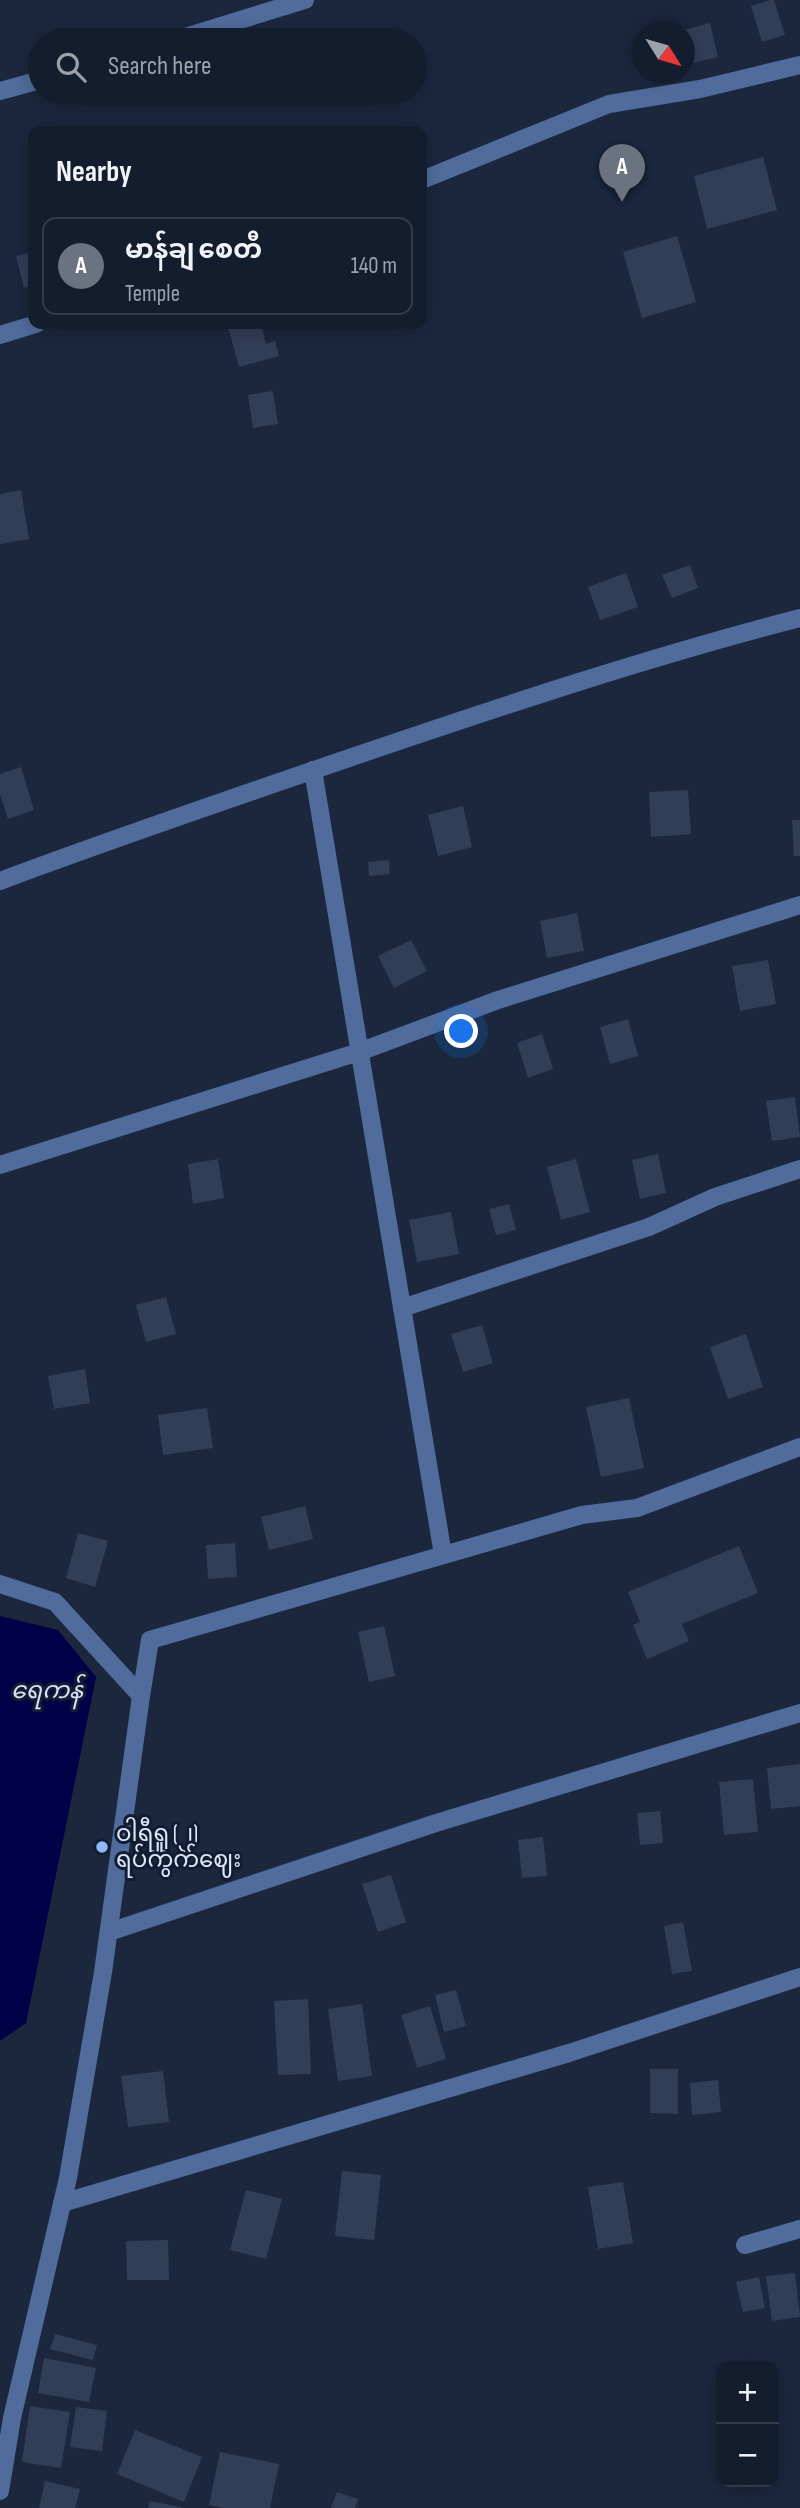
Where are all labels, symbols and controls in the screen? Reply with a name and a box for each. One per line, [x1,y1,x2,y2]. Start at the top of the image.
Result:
north arrow [632,21,695,84]
search box [28,28,427,105]
icon: search [52,48,90,86]
text: Search here [108,51,211,82]
pin: A [599,144,645,202]
text: Nearby [56,154,132,190]
text: မာန်ချ စေတီ [125,235,262,266]
text: A [76,252,86,280]
text: 140 m [351,252,397,280]
text: Temple [125,280,180,308]
your location [444,1014,478,1048]
water label: ရေကန် [11,1673,86,1710]
place label: ဝါရီရူ (၂) ရပ်ကွက်ဈေး [116,1817,241,1878]
marker: ဝါရီရူ (၂) ရပ်ကွက်ဈေး [94,1839,110,1855]
map controls [716,2361,779,2487]
button: + [716,2361,779,2424]
button: − [716,2424,779,2487]

